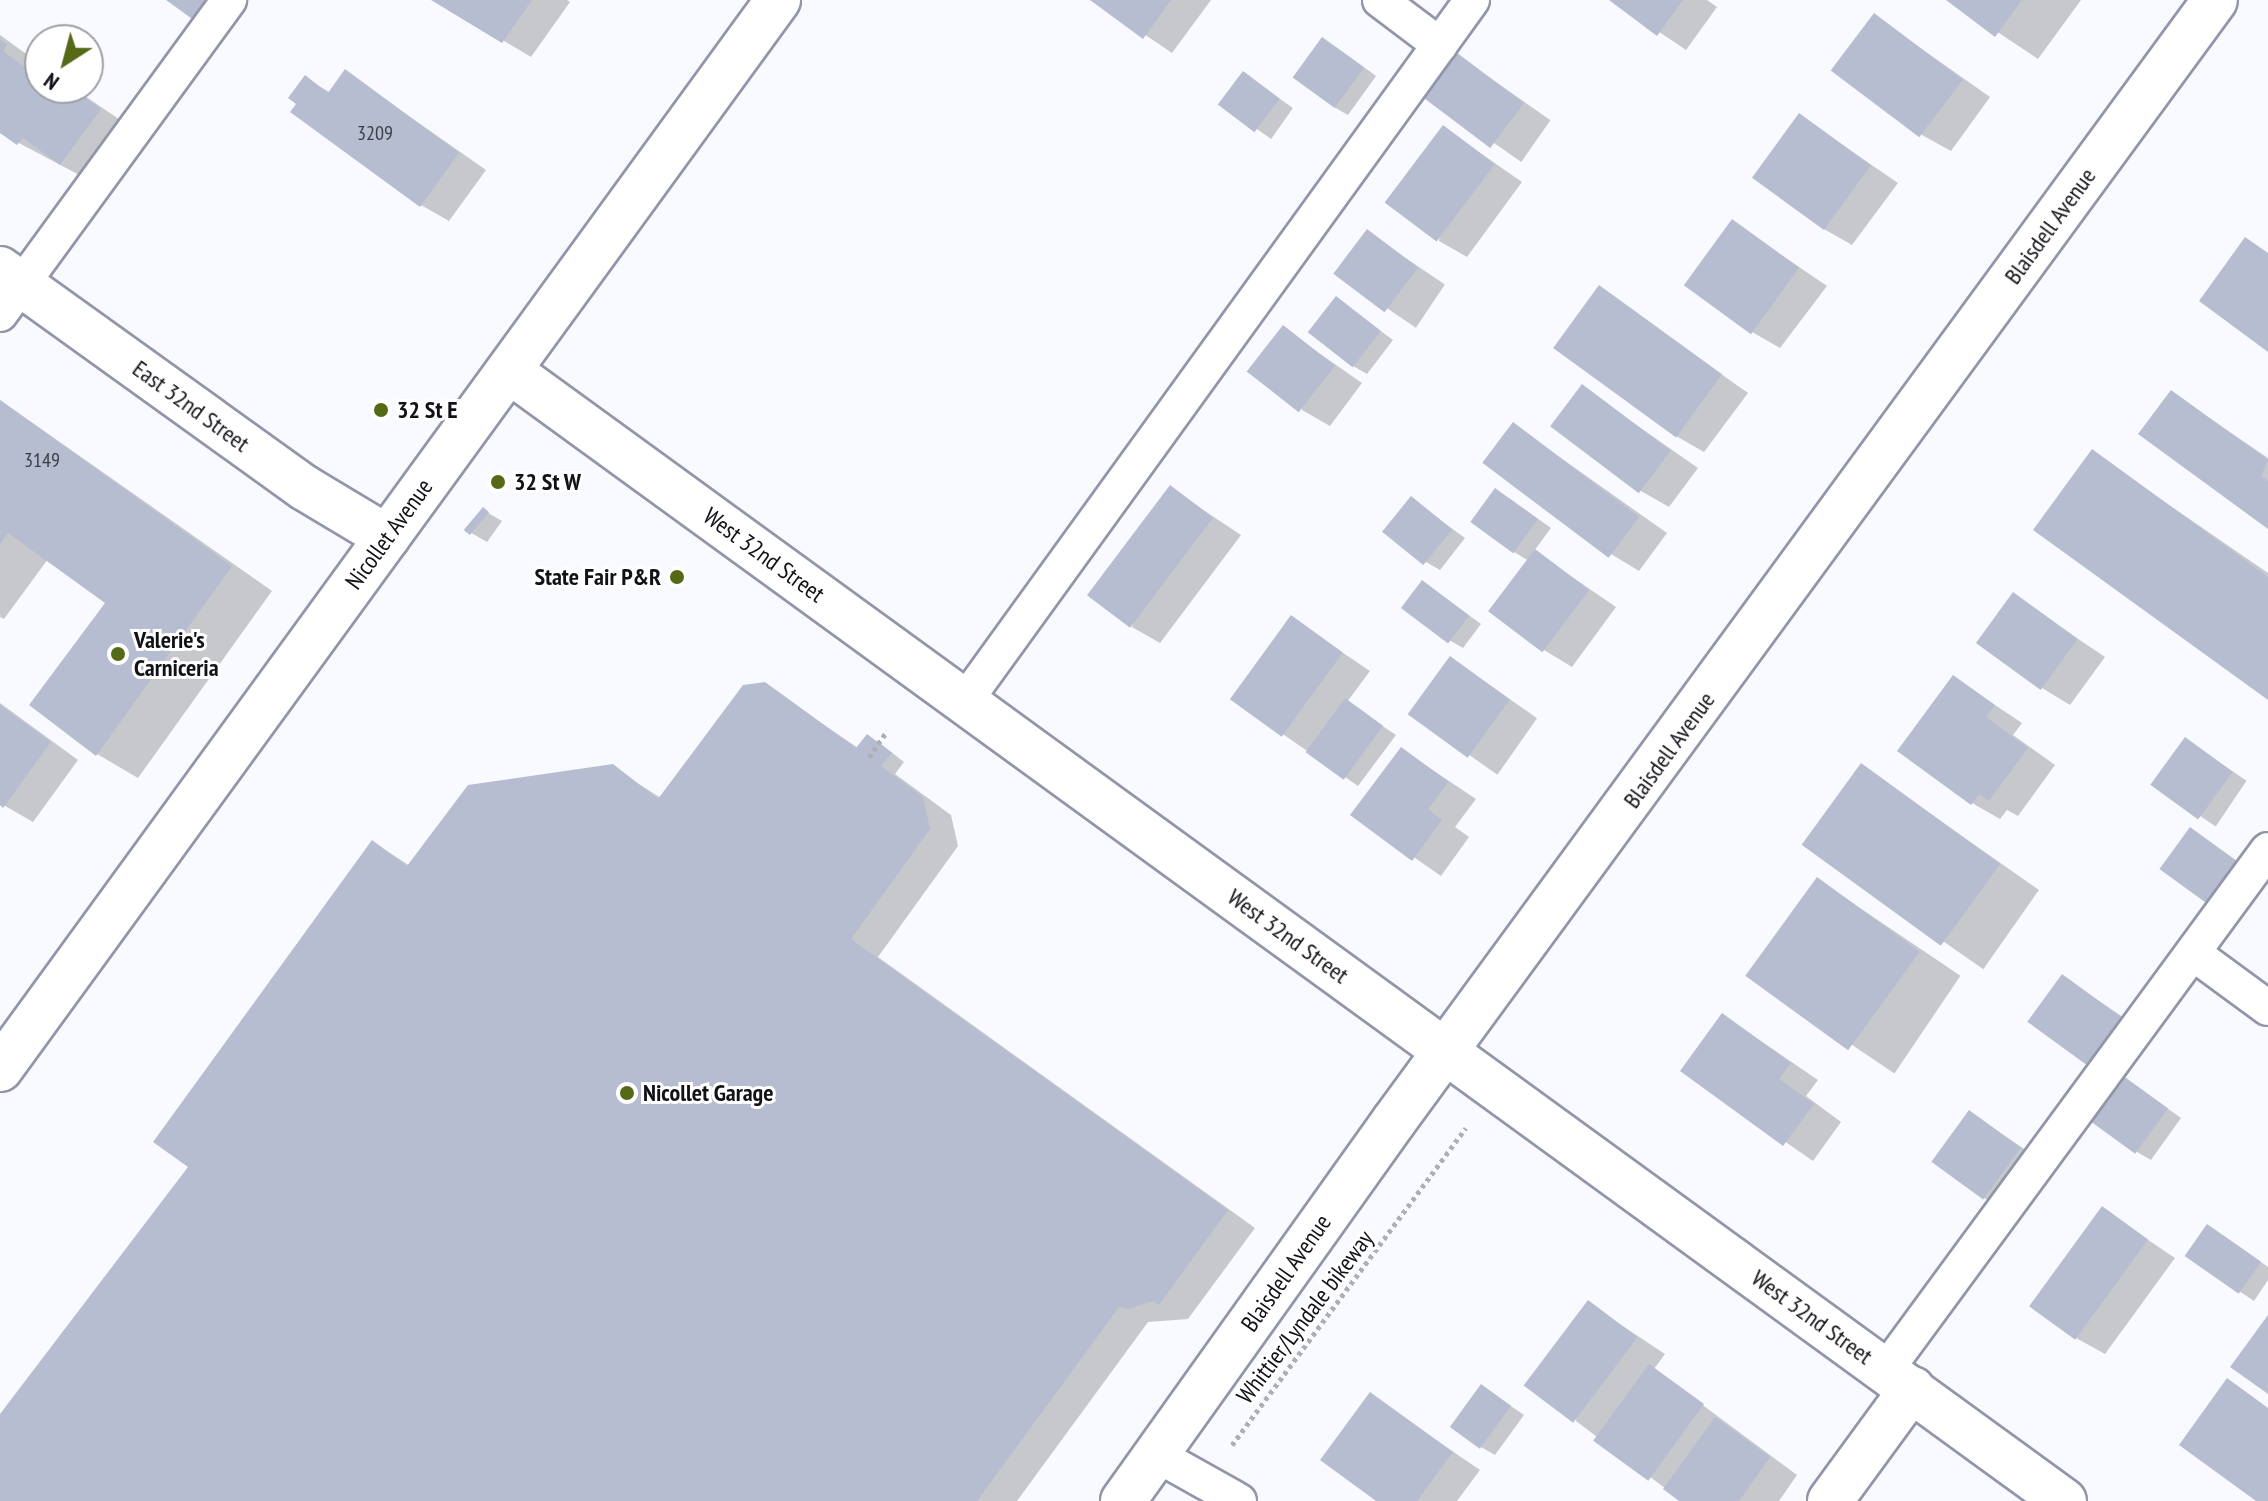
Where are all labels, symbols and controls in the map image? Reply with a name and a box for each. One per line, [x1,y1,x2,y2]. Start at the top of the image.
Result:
north arrow [24,24,104,104]
text: N [38,67,64,97]
house number: 3209 [357,121,393,145]
street label: Blaisdell Avenue [1998,162,2102,290]
street label: East 32nd Street [127,354,255,458]
place label: 32 St E [397,396,458,424]
marker: 32 St E [372,401,390,419]
house number: 3149 [24,448,60,472]
place label: 32 St W [514,468,582,496]
street label: Nicollet Avenue [339,473,439,595]
marker: 32 St W [489,473,507,491]
street label: West 32nd Street [698,502,830,608]
place label: State Fair P&R [534,563,661,591]
marker: State Fair P&R [668,568,686,586]
place label: Valerie's Carniceria [134,626,219,682]
marker: Valerie's Carniceria [109,645,127,663]
street label: Blaisdell Avenue [1617,686,1721,814]
street label: West 32nd Street [1222,883,1354,989]
place label: Nicollet Garage [643,1079,774,1107]
marker: Nicollet Garage [618,1084,636,1102]
street label: Blaisdell Avenue [1235,1209,1337,1337]
street label: Whittier/Lyndale bikeway [1231,1225,1379,1409]
street label: West 32nd Street [1746,1264,1878,1370]

